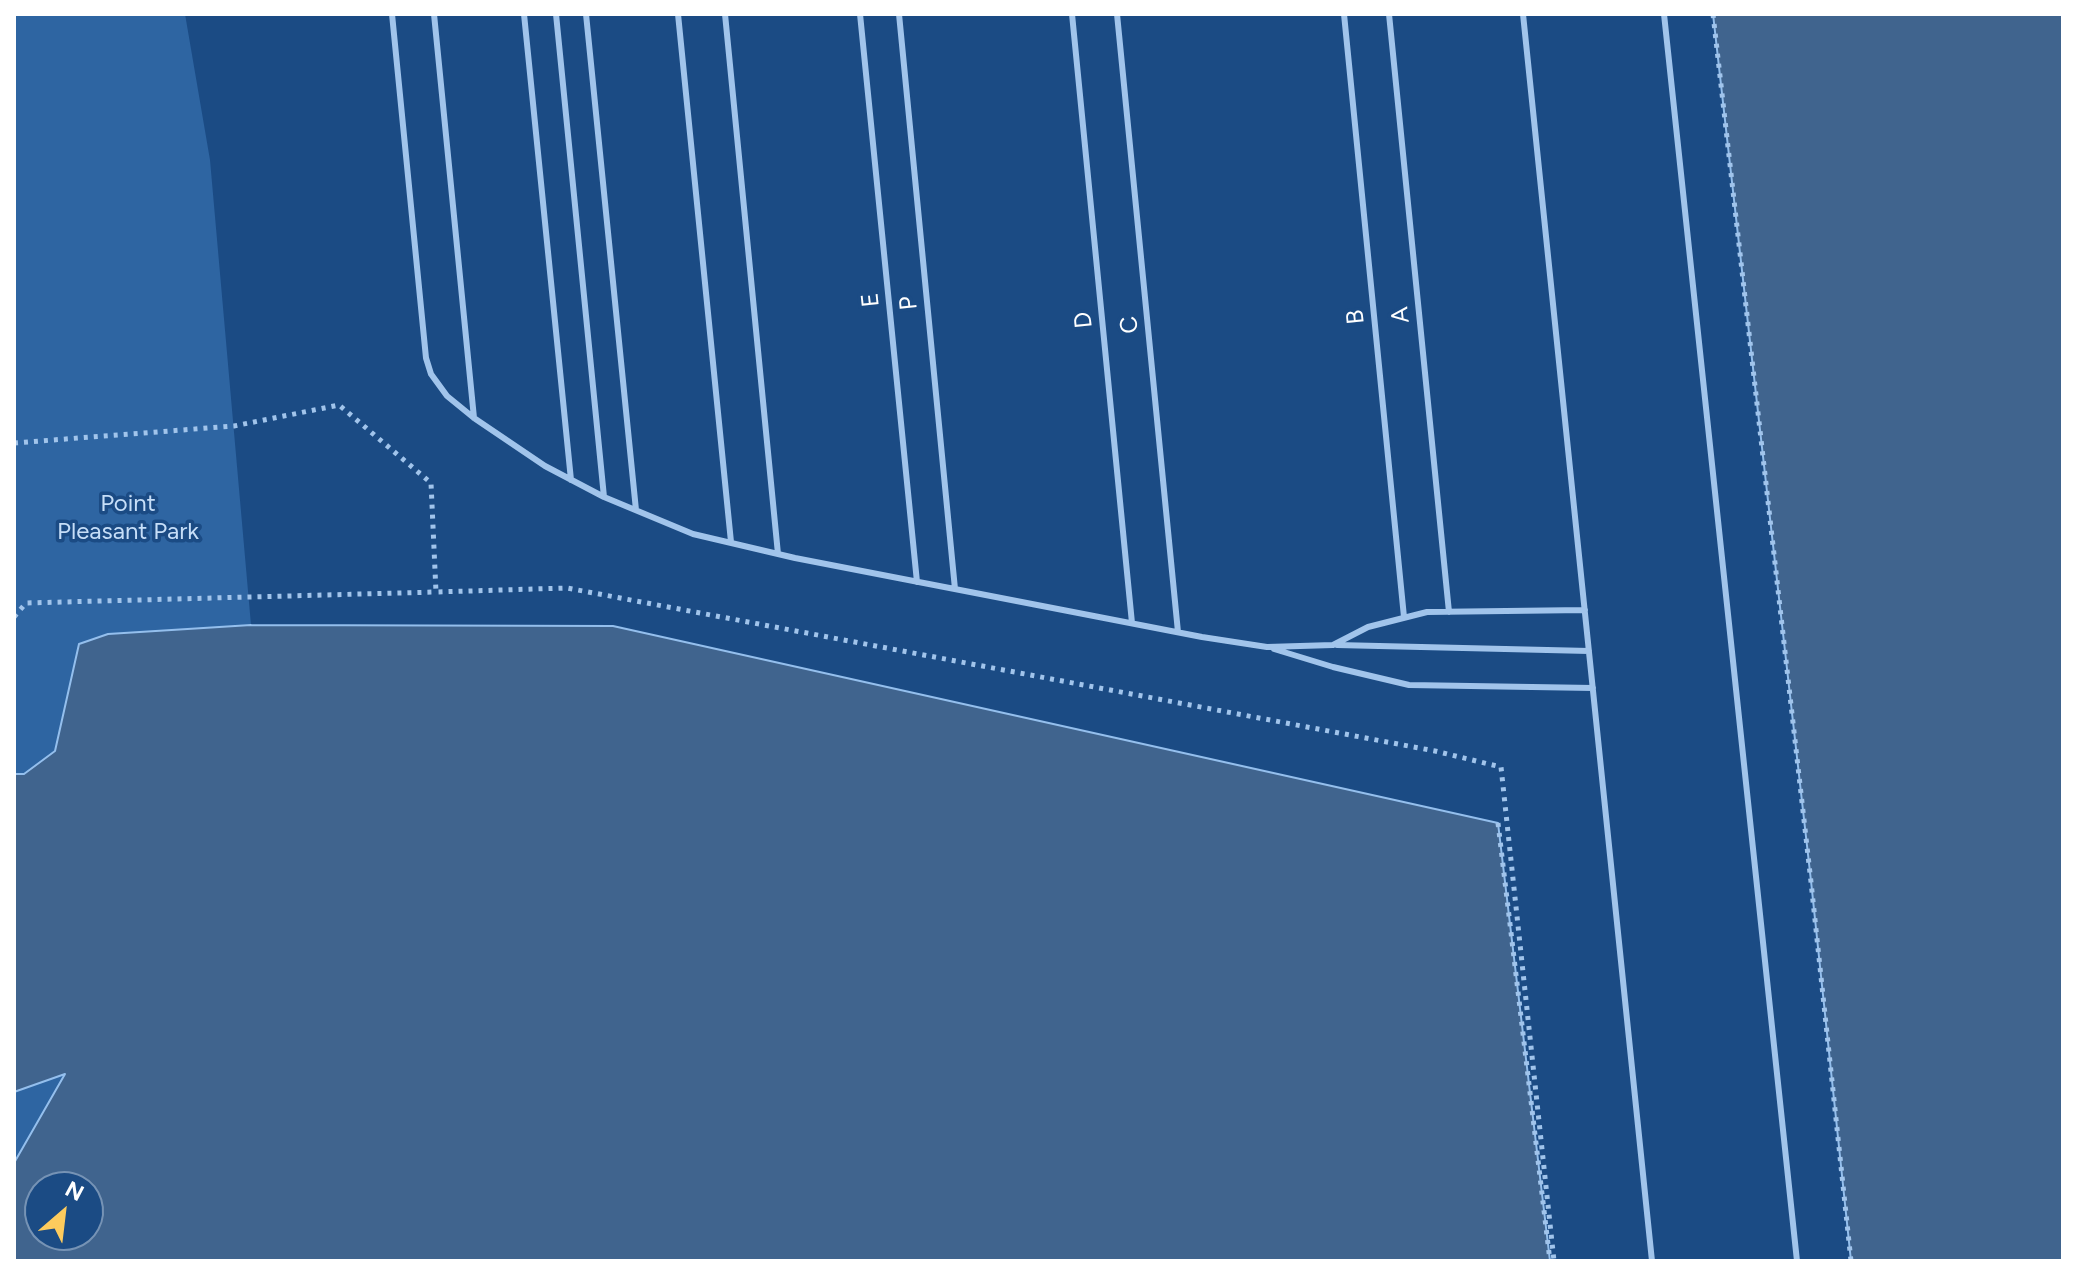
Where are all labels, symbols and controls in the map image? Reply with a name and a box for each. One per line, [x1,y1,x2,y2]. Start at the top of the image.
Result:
street label: E [856,291,886,309]
street label: P [894,295,924,311]
street label: A [1386,305,1416,325]
street label: B [1341,308,1371,326]
street label: D [1069,310,1099,330]
street label: C [1115,315,1145,335]
park label: Point Pleasant Park [57,490,199,546]
north arrow [24,1171,104,1251]
text: N [61,1175,88,1207]

